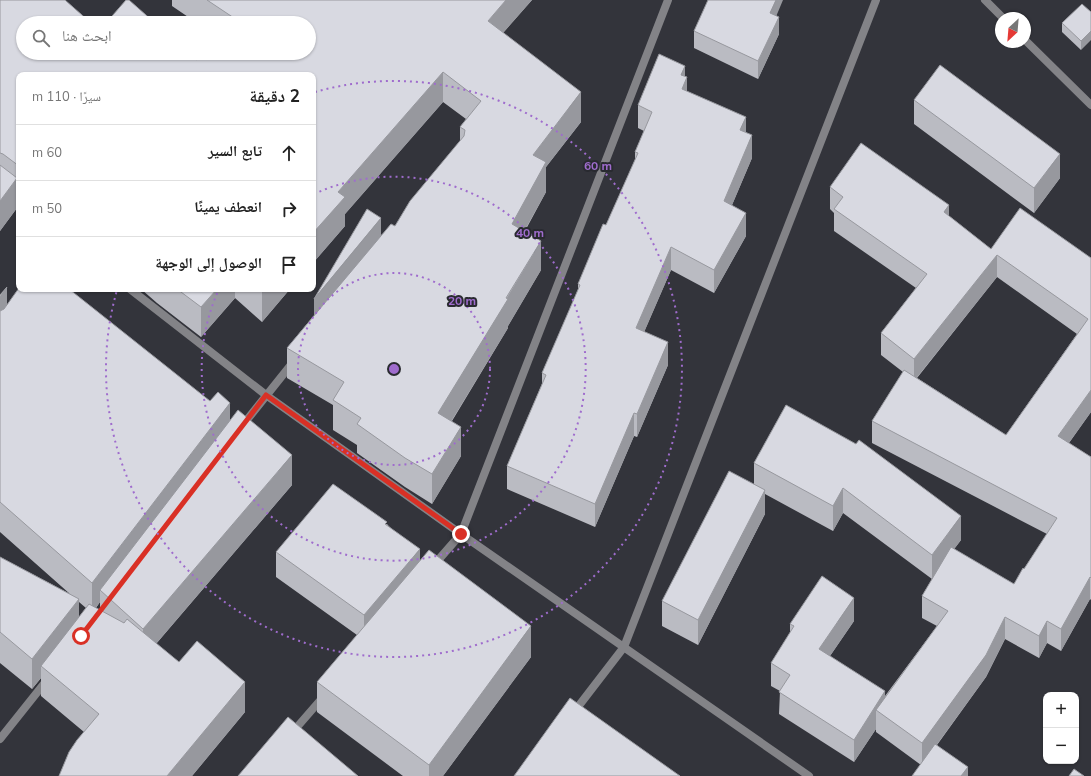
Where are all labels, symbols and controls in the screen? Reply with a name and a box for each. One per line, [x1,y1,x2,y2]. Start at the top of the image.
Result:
north arrow [995,12,1031,48]
search box [16,16,316,60]
text: ابحث هنا [62,26,112,46]
icon: search [30,27,52,49]
text: 2 دقيقة [250,85,300,108]
text: سيرًا · 110 m [32,88,101,106]
text: تابع السير [208,141,262,161]
icon: ahead [278,142,300,164]
text: 60 m [32,144,62,162]
text: 60 m [584,158,612,174]
text: انعطف يمينًا [194,197,262,217]
icon: right [278,198,300,220]
text: 50 m [32,200,62,218]
text: 40 m [516,225,544,241]
text: الوصول إلى الوجهة [155,253,262,273]
icon: arrive [278,254,300,276]
text: 20 m [448,293,476,309]
centre of rings [387,362,401,376]
route end [452,525,470,543]
route start [72,627,90,645]
map controls [1043,692,1079,764]
button: + [1043,692,1079,728]
button: − [1043,728,1079,764]

